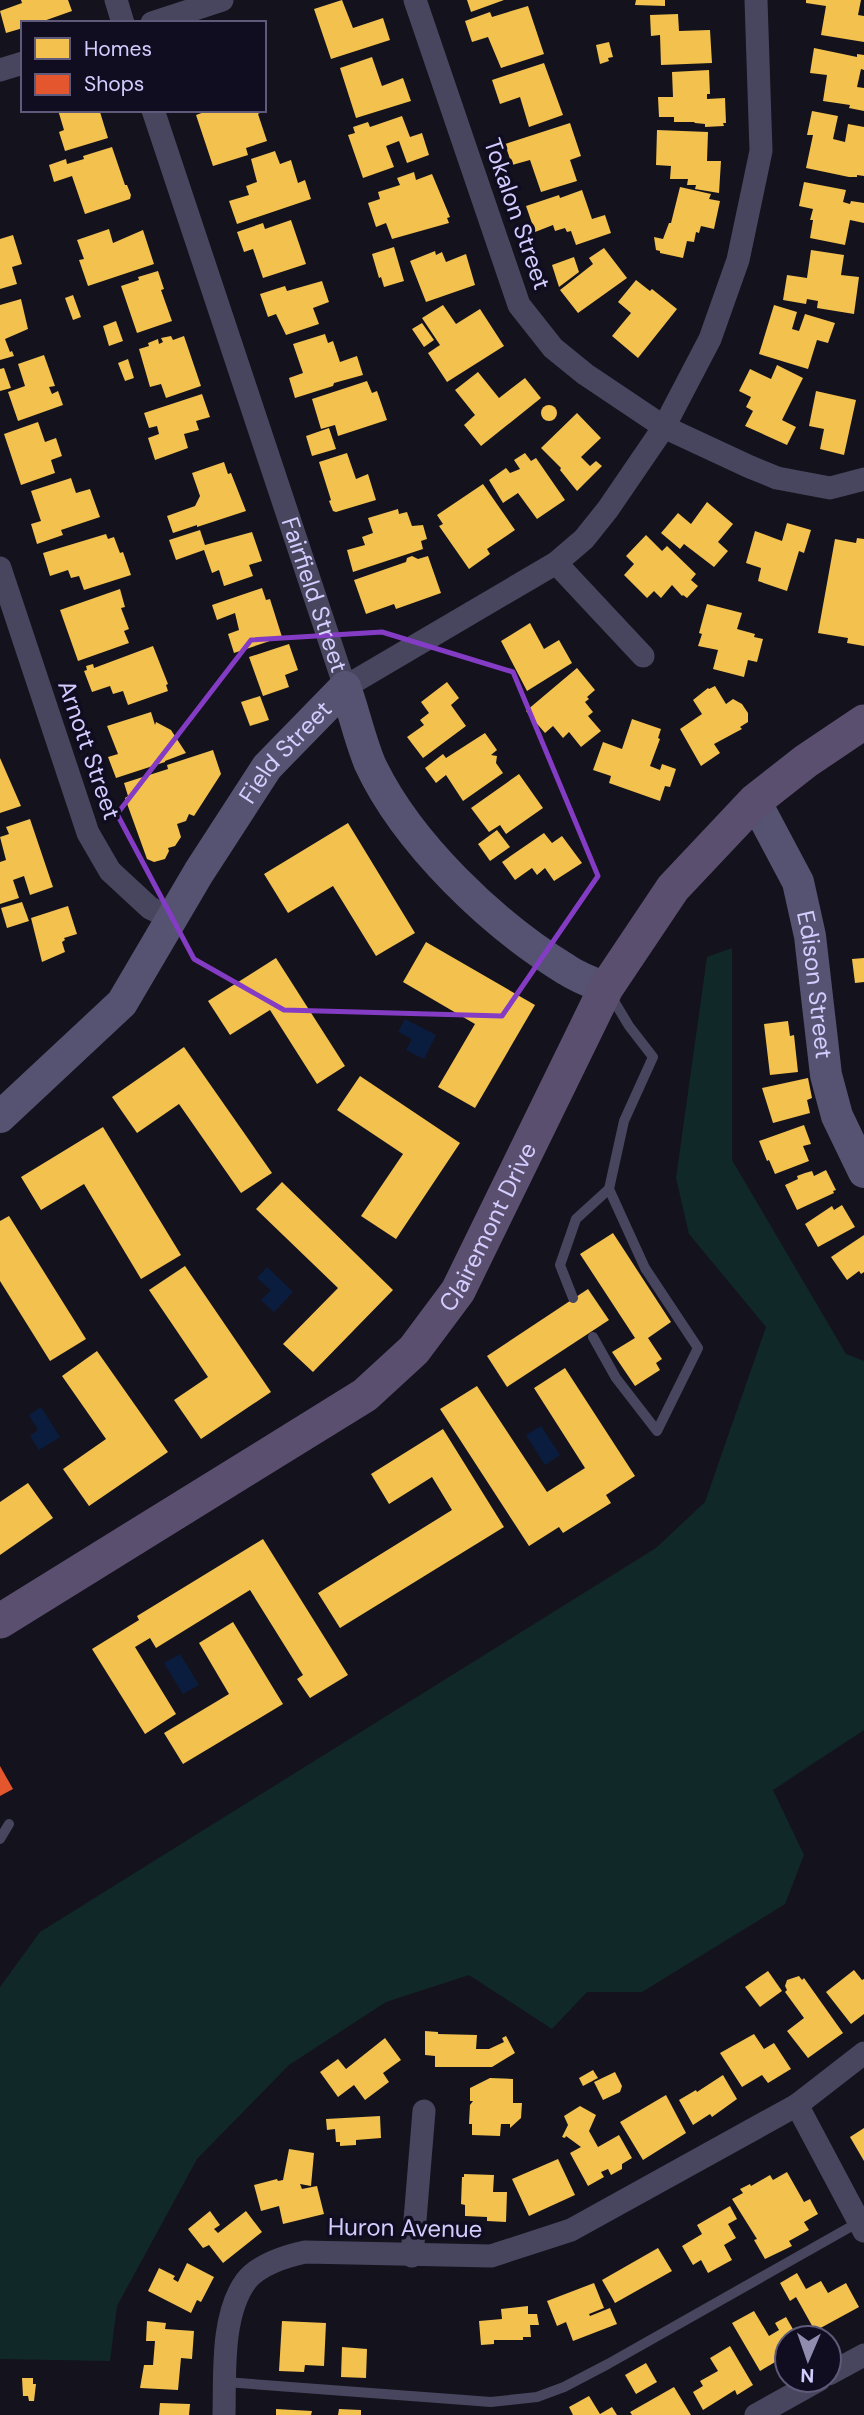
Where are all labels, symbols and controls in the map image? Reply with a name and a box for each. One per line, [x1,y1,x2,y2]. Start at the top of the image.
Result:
legend [21,21,266,112]
text: Homes [84,35,152,63]
text: Shops [84,70,144,98]
street label: Tokalon Street [477,134,558,294]
street label: Fairfield Street [275,513,355,676]
street label: Arnott Street [51,676,128,824]
street label: Field Street [232,694,338,809]
street label: Edison Street [790,908,840,1060]
street label: Clairemont Drive [432,1137,543,1318]
street label: Huron Avenue [328,2211,483,2244]
north arrow [773,2324,843,2394]
text: N [800,2363,815,2388]

